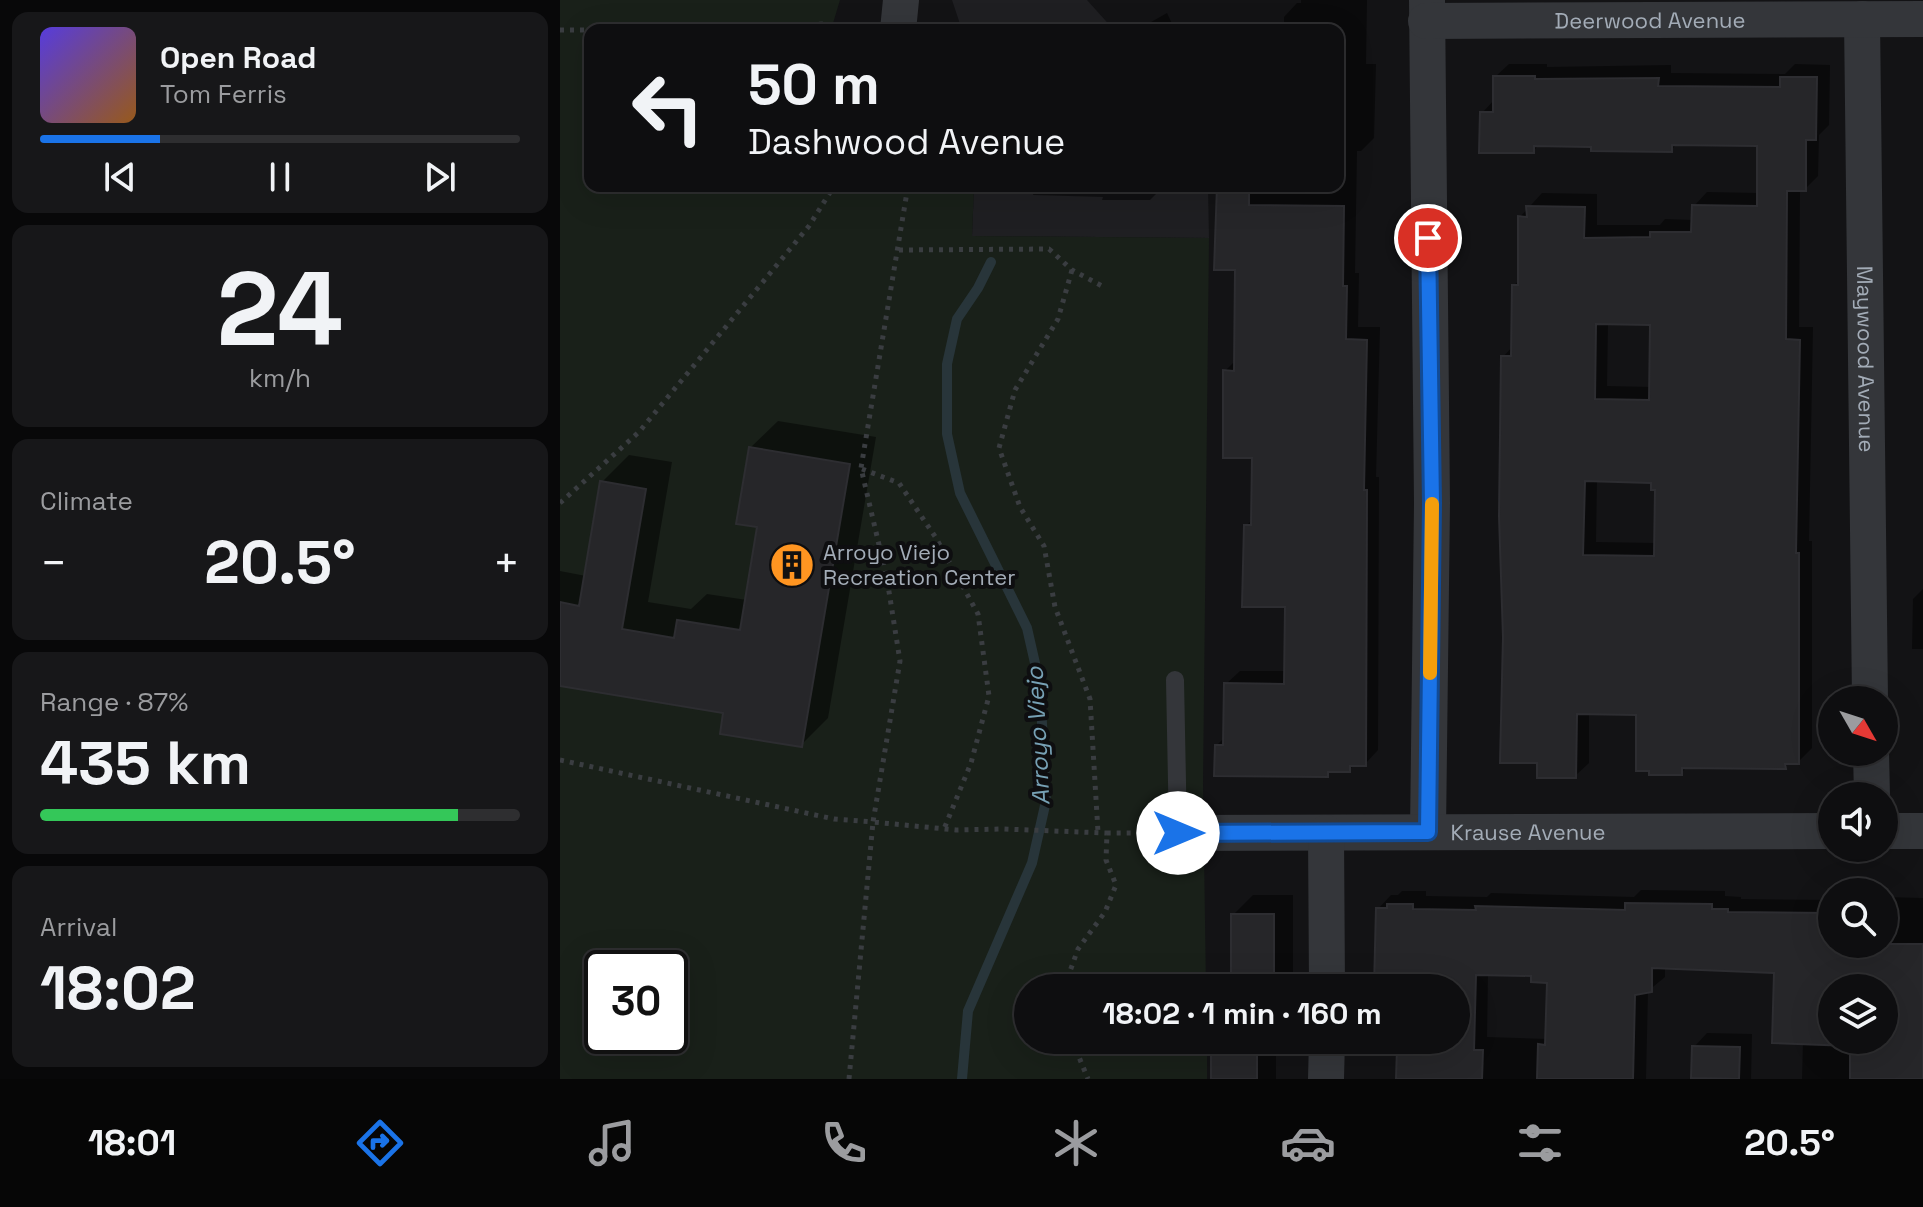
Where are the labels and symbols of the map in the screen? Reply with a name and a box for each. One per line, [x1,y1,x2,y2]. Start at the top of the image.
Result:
street label: Deerwood Avenue [1555,6,1745,34]
pin [1394,204,1462,272]
street label: Maywood Avenue [1851,265,1881,453]
place label: Arroyo Viejo Recreation Center [823,538,1016,591]
building icon: Arroyo Viejo Recreation Center [768,541,816,589]
water label: Arroyo Viejo [1018,665,1057,806]
north arrow [1818,686,1898,766]
position arrow [1136,791,1220,875]
street label: Krause Avenue [1450,818,1606,846]
speed limit sign: 30 [584,950,688,1054]

